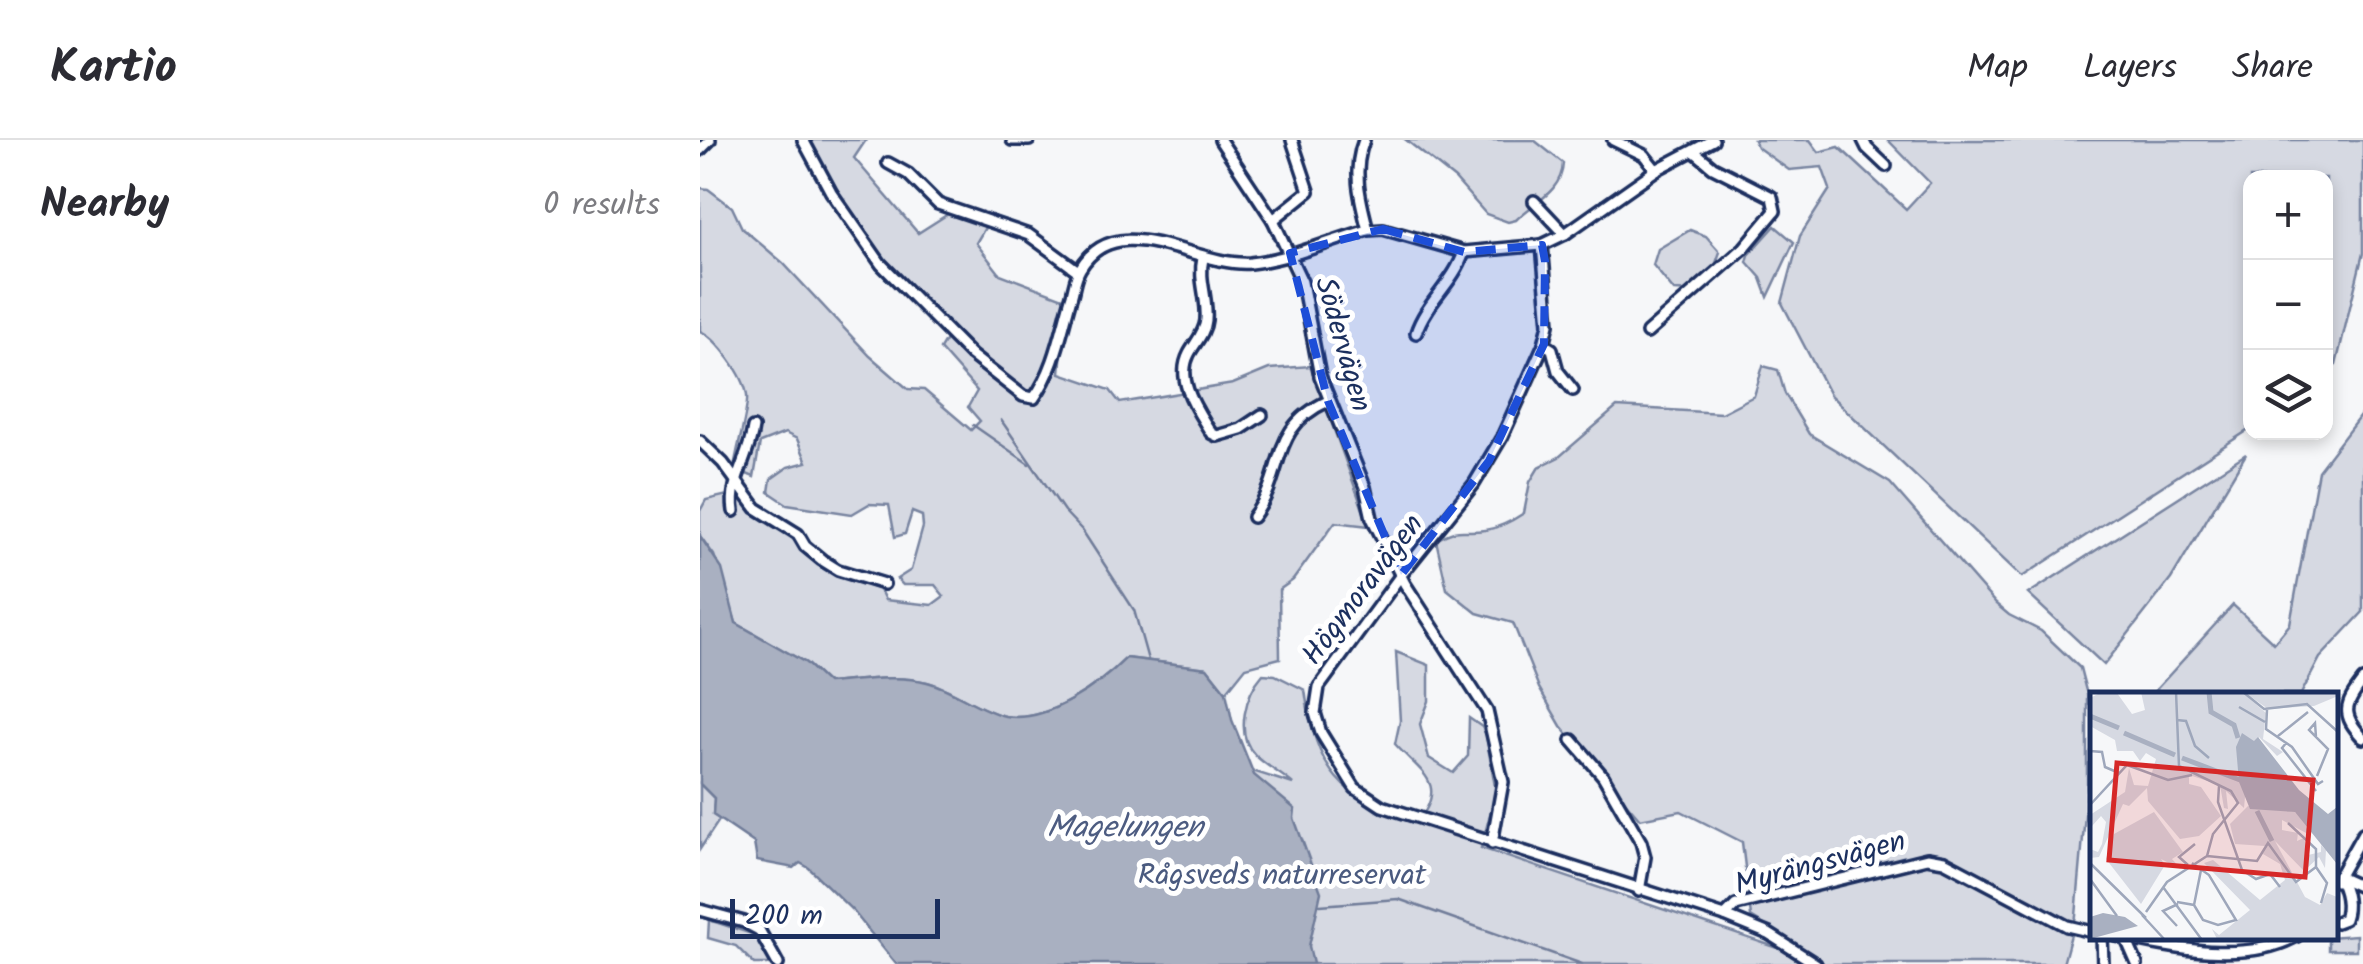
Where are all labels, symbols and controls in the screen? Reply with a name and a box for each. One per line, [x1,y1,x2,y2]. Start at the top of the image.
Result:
text: Kartio [50,31,177,107]
text: Map [1967,41,2028,97]
text: Layers [2083,41,2177,97]
text: Share [2232,41,2313,97]
map controls [2243,170,2333,440]
button: + [2243,170,2333,260]
text: Nearby [40,172,169,239]
text: 0 results [543,180,660,231]
button: − [2243,260,2333,350]
street label: Södervägen [1300,271,1384,418]
button: layers [2243,350,2333,440]
street label: Högmoravägen [1290,504,1437,677]
inset map [2090,692,2338,939]
water label: Magelungen [1047,803,1206,854]
street label: Myrängsvägen [1730,818,1911,910]
park label: Rågsveds naturreservat [1138,852,1427,900]
scale bar [730,894,940,938]
text: 200 m [745,894,823,939]

